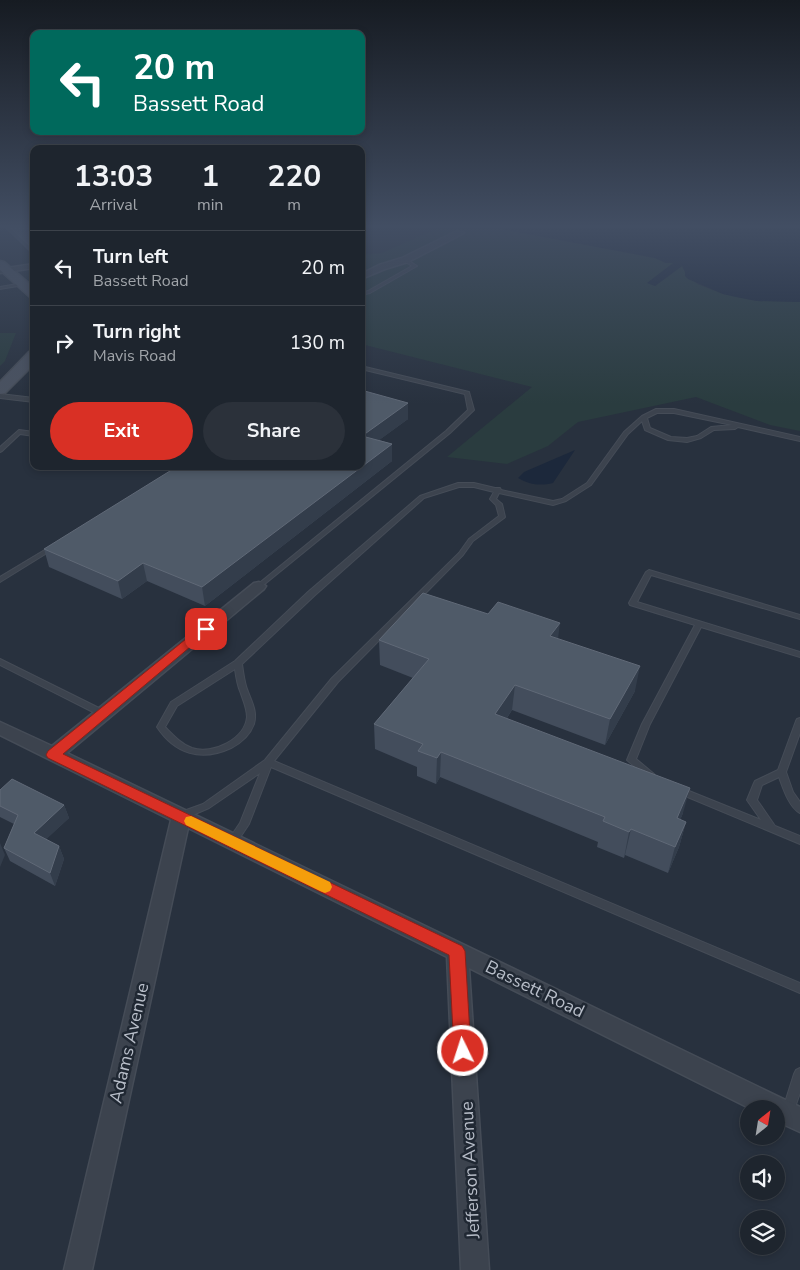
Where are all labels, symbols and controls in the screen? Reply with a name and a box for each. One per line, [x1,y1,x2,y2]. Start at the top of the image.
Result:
text: 20 m [133,44,215,91]
icon: left [50,50,115,115]
text: Bassett Road [133,89,264,119]
text: 13:03 [74,156,153,197]
text: 1 [201,156,219,197]
text: 220 [267,156,321,197]
text: Arrival [89,194,138,216]
text: min [197,194,223,216]
text: m [287,194,301,216]
text: Turn left [93,244,168,270]
icon: left [50,254,78,282]
text: 20 m [301,255,345,281]
text: Bassett Road [93,270,189,292]
text: Turn right [93,319,180,345]
icon: right [50,329,78,357]
text: 130 m [290,330,345,356]
text: Mavis Road [93,345,176,367]
button: Exit [50,402,193,460]
button: Share [203,402,345,460]
pin [185,608,227,650]
icon: arrive [192,615,220,643]
street label: Bassett Road [481,955,589,1023]
street label: Adams Avenue [103,980,155,1106]
position arrow [436,1024,488,1076]
north arrow [740,1100,785,1145]
map controls [740,1100,785,1255]
street label: Jefferson Avenue [454,1101,486,1240]
button: sound [740,1155,785,1200]
button: layers [740,1210,785,1255]

